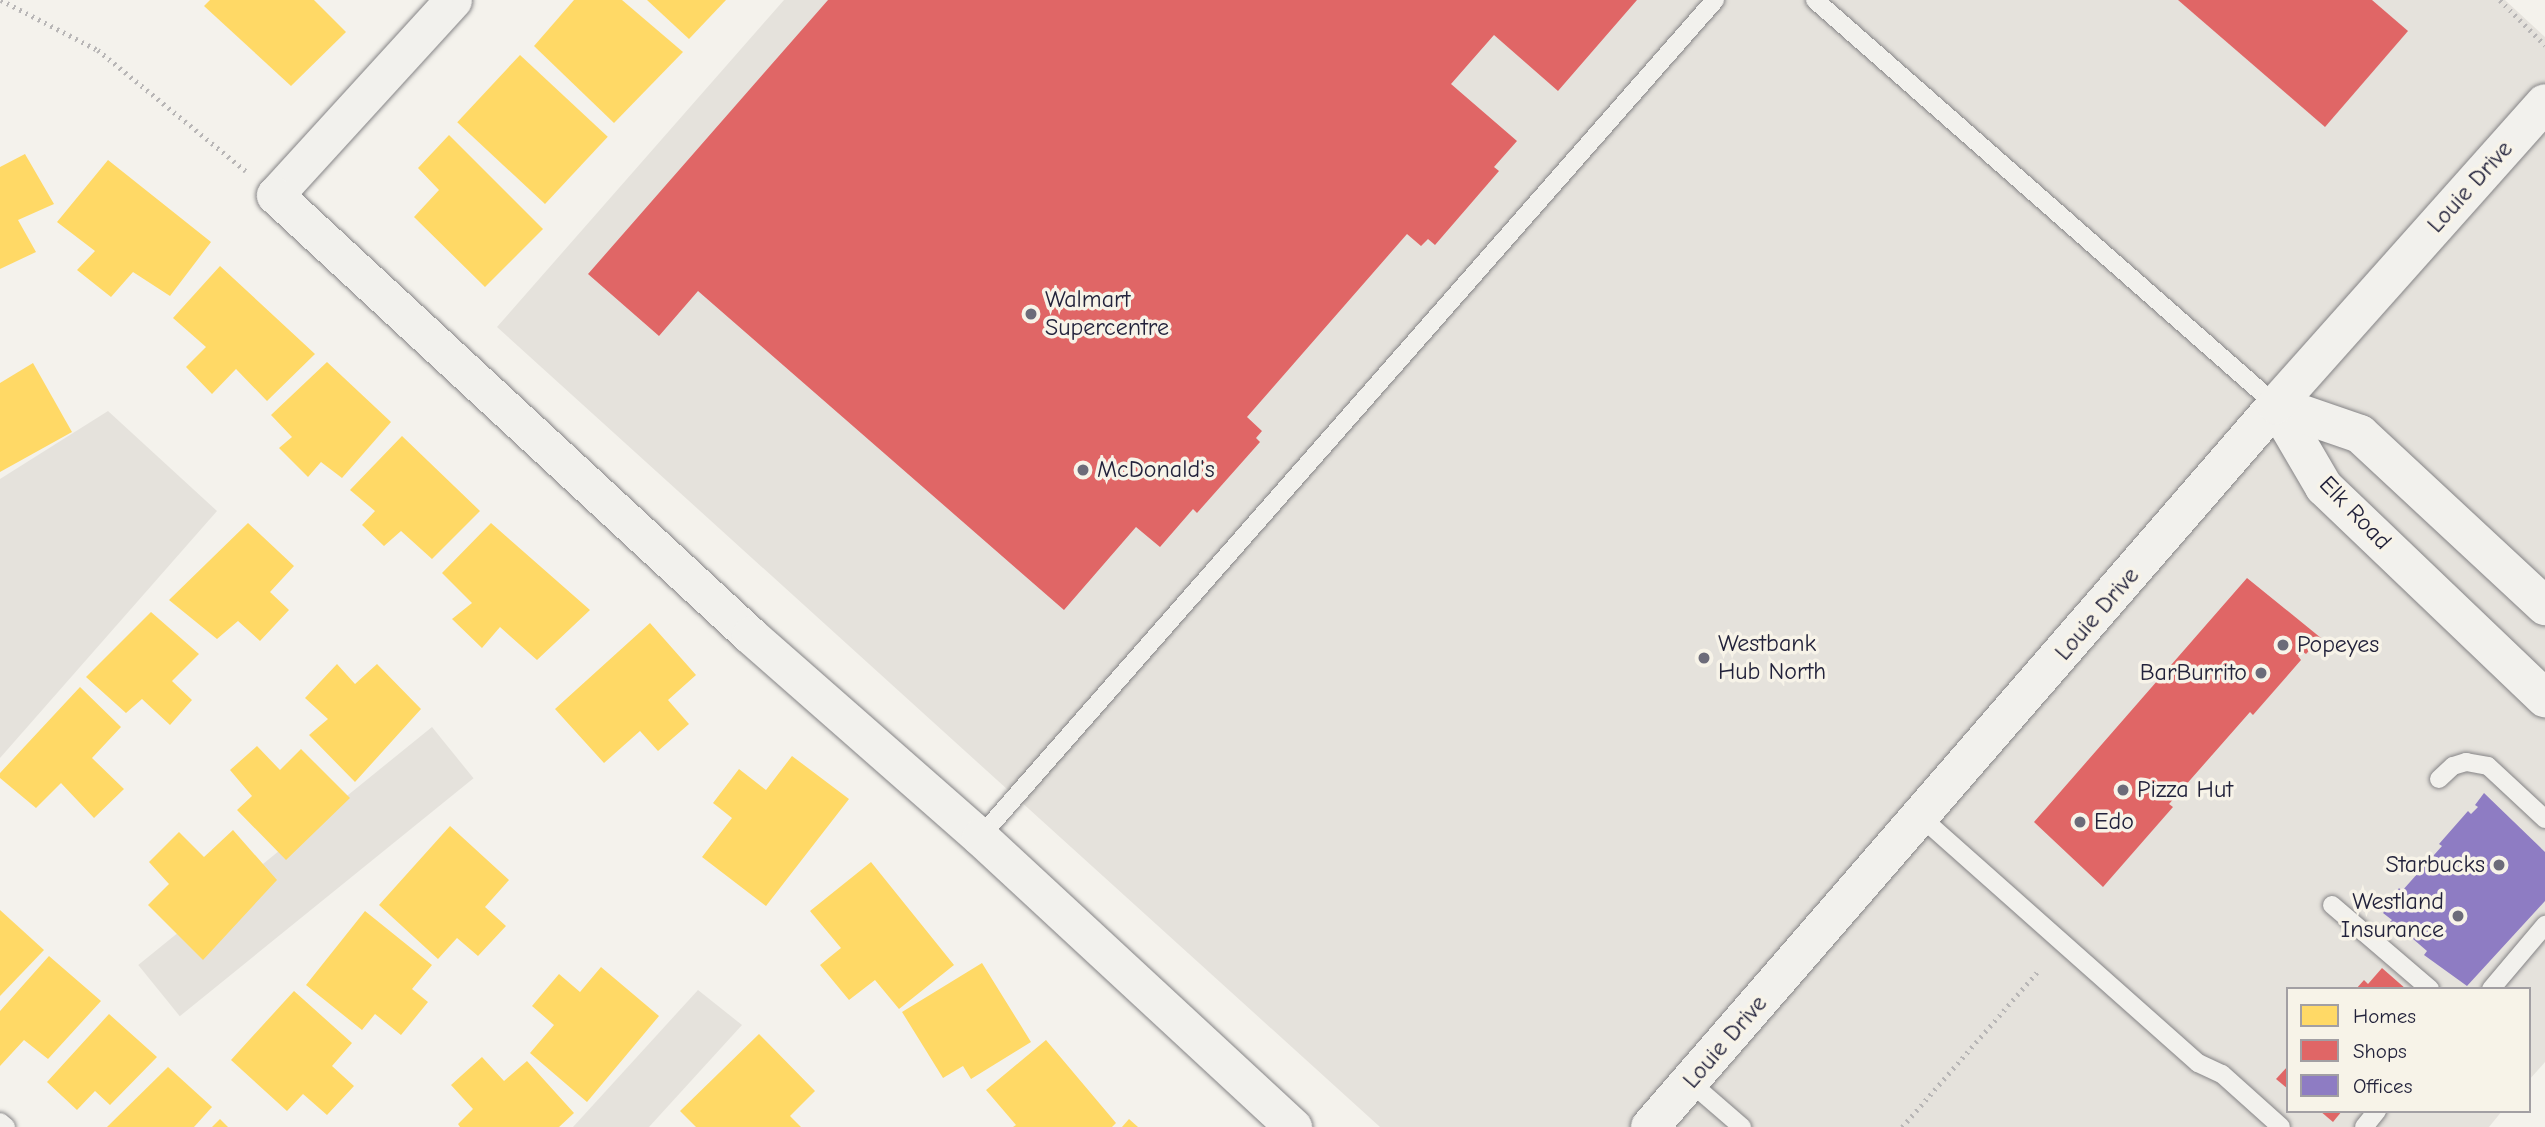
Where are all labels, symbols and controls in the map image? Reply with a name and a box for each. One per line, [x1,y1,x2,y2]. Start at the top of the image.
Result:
street label: Louie Drive [2421,135,2519,239]
place label: Walmart Supercentre [1045,286,1169,342]
marker: Walmart Supercentre [1023,306,1039,322]
place label: McDonald's [1097,456,1215,484]
marker: McDonald's [1075,462,1091,478]
street label: Elk Road [2313,470,2397,556]
street label: Louie Drive [2049,562,2145,666]
place label: Westbank Hub North [1718,630,1826,686]
place label: Popeyes [2297,631,2379,659]
marker: Popeyes [2275,637,2291,653]
marker: Westbank Hub North [1696,650,1712,666]
place label: BarBurrito [2140,659,2247,687]
marker: BarBurrito [2253,665,2269,681]
place label: Pizza Hut [2137,776,2233,804]
marker: Pizza Hut [2115,782,2131,798]
place label: Edo [2094,808,2134,836]
marker: Edo [2072,814,2088,830]
place label: Starbucks [2385,851,2485,879]
marker: Starbucks [2491,857,2507,873]
place label: Westland Insurance [2341,888,2444,944]
marker: Westland Insurance [2450,908,2466,924]
legend [2286,987,2531,1113]
street label: Louie Drive [1677,990,1773,1094]
text: Homes [2353,1004,2416,1028]
text: Shops [2353,1039,2407,1063]
text: Offices [2353,1074,2412,1098]

